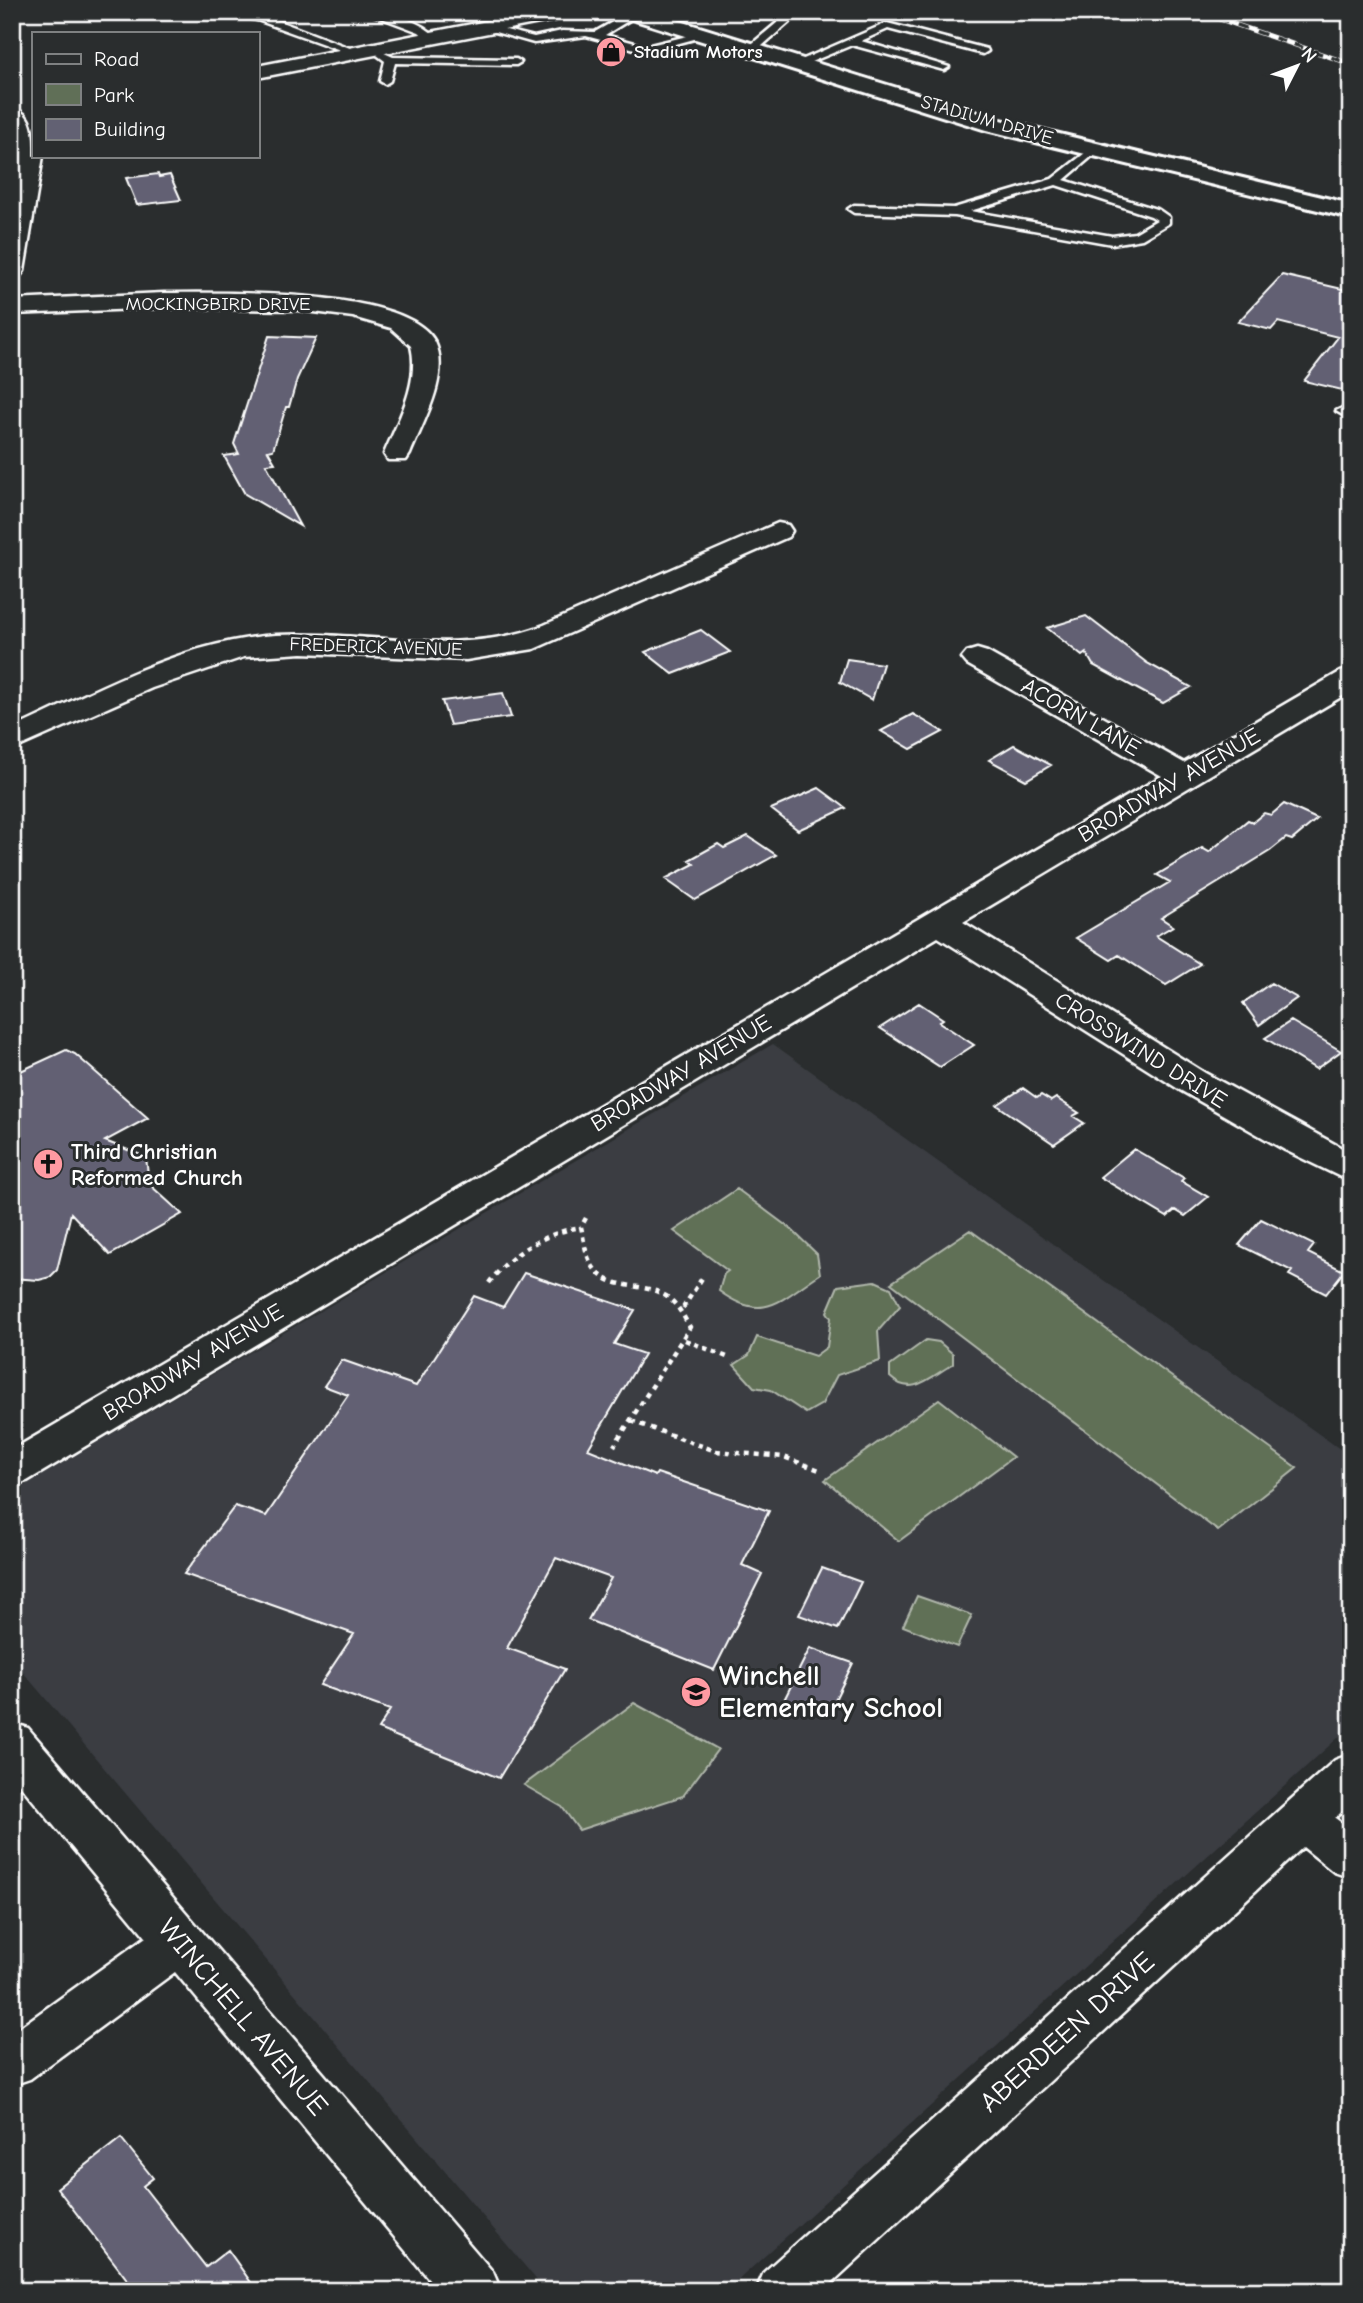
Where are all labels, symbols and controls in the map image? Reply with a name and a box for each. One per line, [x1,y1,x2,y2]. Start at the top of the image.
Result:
legend [32,32,259,158]
north arrow [1262,32,1332,102]
shop icon: Stadium Motors [594,35,628,69]
place label: Stadium Motors [634,41,762,63]
text: N [1297,43,1321,67]
text: Road [94,47,139,71]
text: Park [94,83,134,107]
street label: STADIUM DRIVE [918,91,1056,149]
text: Building [94,117,166,141]
street label: MOCKINGBIRD DRIVE [125,293,311,315]
street label: FREDERICK AVENUE [289,633,463,661]
street label: ACORN LANE [1017,672,1145,762]
street label: BROADWAY AVENUE [1073,722,1265,848]
street label: CROSSWIND DRIVE [1050,986,1232,1114]
street label: BROADWAY AVENUE [586,1008,776,1138]
place label: Third Christian Reformed Church [71,1138,243,1191]
church icon: Third Christian Reformed Church [31,1147,65,1181]
street label: BROADWAY AVENUE [98,1297,288,1427]
place label: Winchell Elementary School [719,1660,943,1724]
school or university icon: Winchell Elementary School [679,1675,713,1709]
street label: WINCHELL AVENUE [151,1912,335,2122]
street label: ABERDEEN DRIVE [973,1945,1161,2119]

